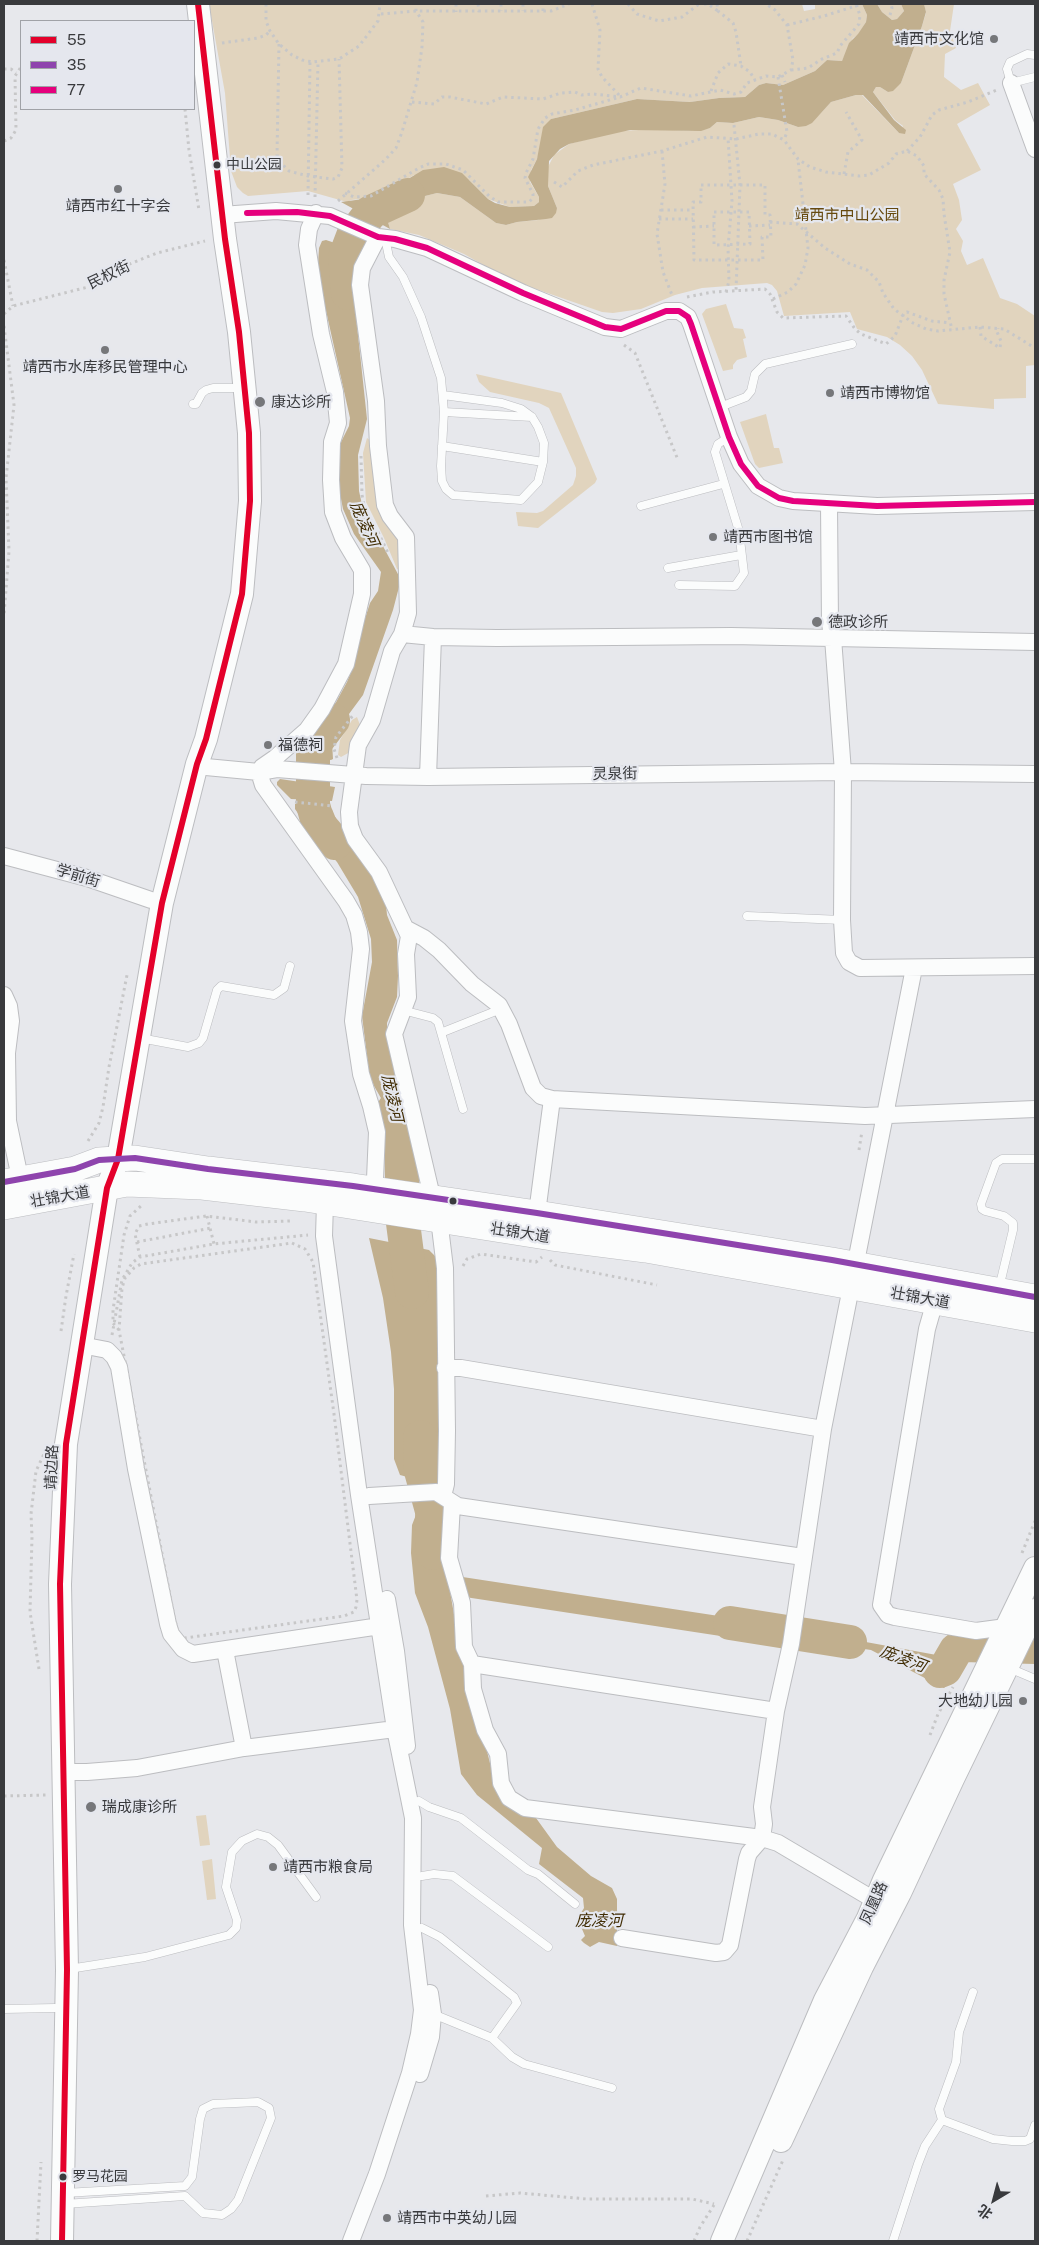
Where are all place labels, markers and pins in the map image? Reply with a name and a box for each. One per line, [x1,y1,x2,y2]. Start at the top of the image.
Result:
place label: 靖西市文化馆 [894,30,984,48]
marker: 靖西市文化馆 [988,33,1000,45]
place label: 中山公园 [226,157,282,173]
marker: 中山公园 [212,160,222,170]
marker: 靖西市红十字会 [112,183,124,195]
place label: 靖西市红十字会 [66,197,170,215]
marker: 靖西市水库移民管理中心 [99,344,111,356]
place label: 靖西市水库移民管理中心 [23,358,187,376]
place label: 靖西市博物馆 [840,384,930,402]
marker: 靖西市博物馆 [824,387,836,399]
place label: 康达诊所 [271,393,331,411]
marker: 康达诊所 [253,395,267,409]
place label: 靖西市图书馆 [723,528,813,546]
marker: 靖西市图书馆 [707,531,719,543]
place label: 德政诊所 [828,613,888,631]
marker: 德政诊所 [810,615,824,629]
place label: 福德祠 [278,736,323,754]
marker: 福德祠 [262,739,274,751]
unlabelled marker [448,1196,458,1206]
place label: 大地幼儿园 [938,1692,1013,1710]
marker: 大地幼儿园 [1017,1695,1029,1707]
place label: 瑞成康诊所 [102,1798,177,1816]
marker: 瑞成康诊所 [84,1800,98,1814]
place label: 靖西市粮食局 [283,1858,373,1876]
marker: 靖西市粮食局 [267,1861,279,1873]
place label: 罗马花园 [72,2169,128,2185]
marker: 罗马花园 [58,2172,68,2182]
place label: 靖西市中英幼儿园 [397,2209,517,2227]
marker: 靖西市中英幼儿园 [381,2212,393,2224]

